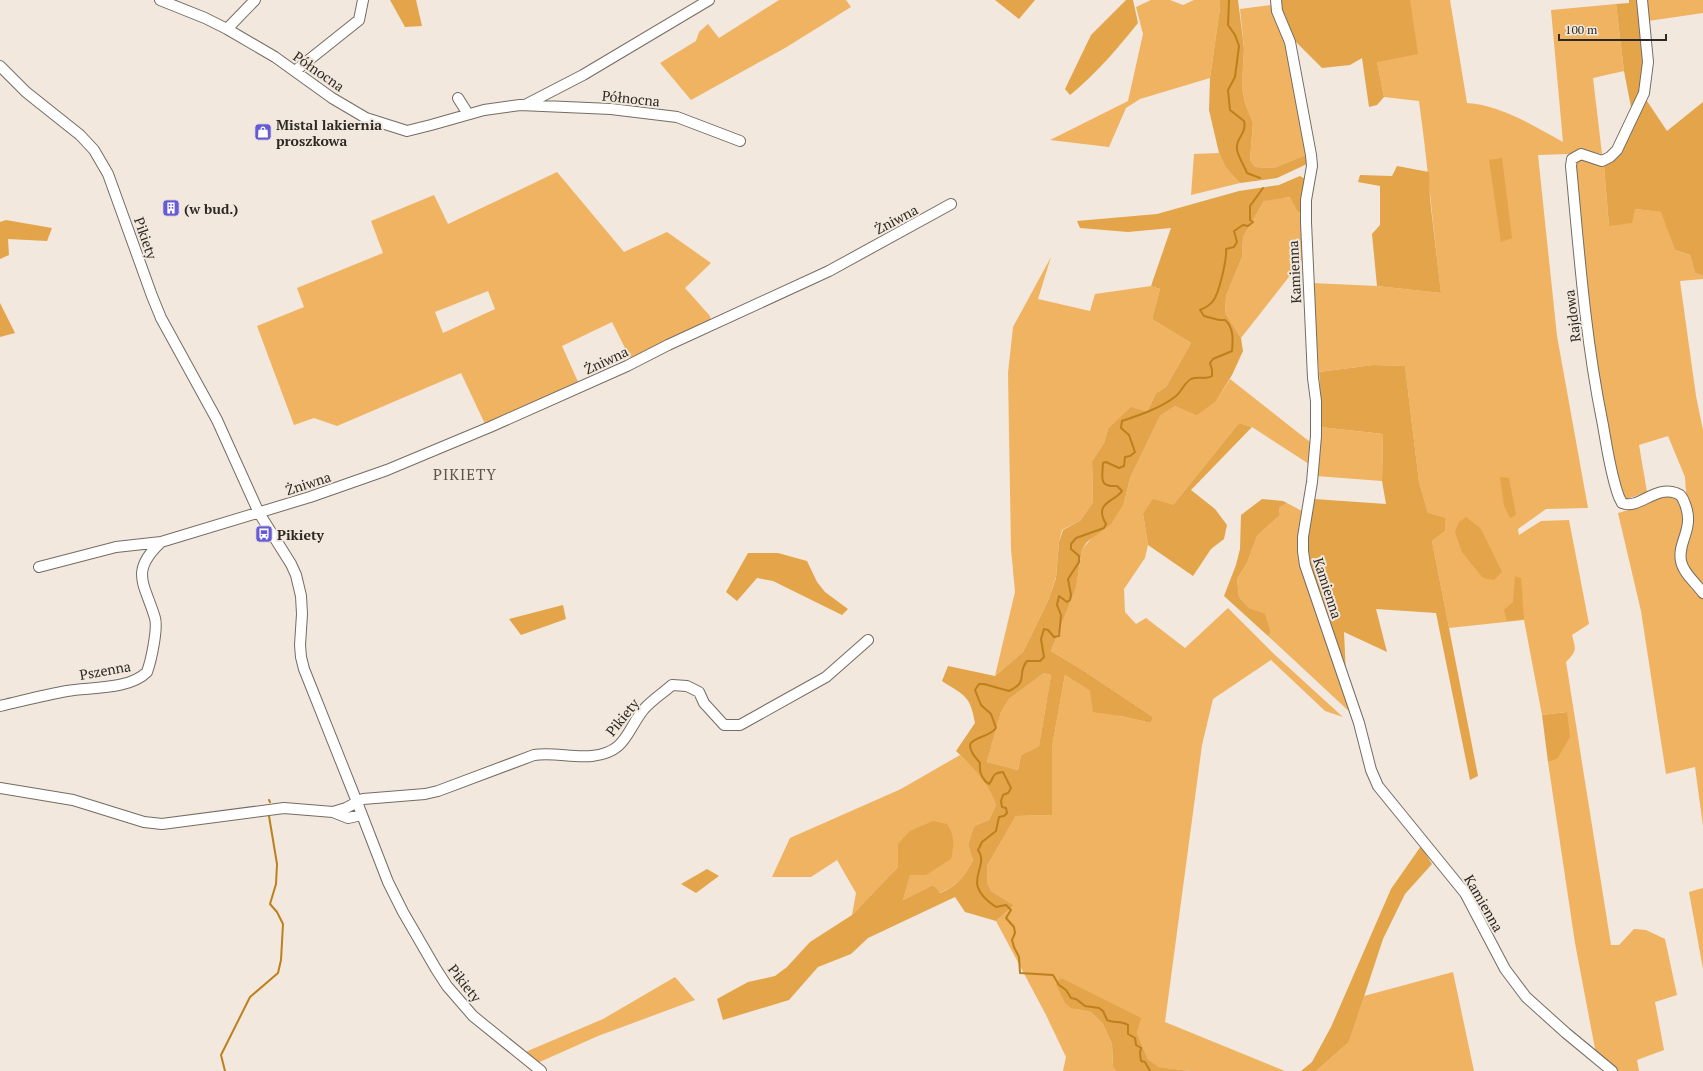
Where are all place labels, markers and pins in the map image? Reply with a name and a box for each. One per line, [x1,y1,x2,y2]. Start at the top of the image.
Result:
place label: Mistal lakiernia proszkowa [276,115,382,150]
shop icon: Mistal lakiernia proszkowa [253,122,273,142]
building icon: (w bud.) [161,198,181,218]
place label: (w bud.) [184,199,238,218]
bus stop icon: Pikiety [254,524,274,544]
place label: Pikiety [277,525,324,544]

